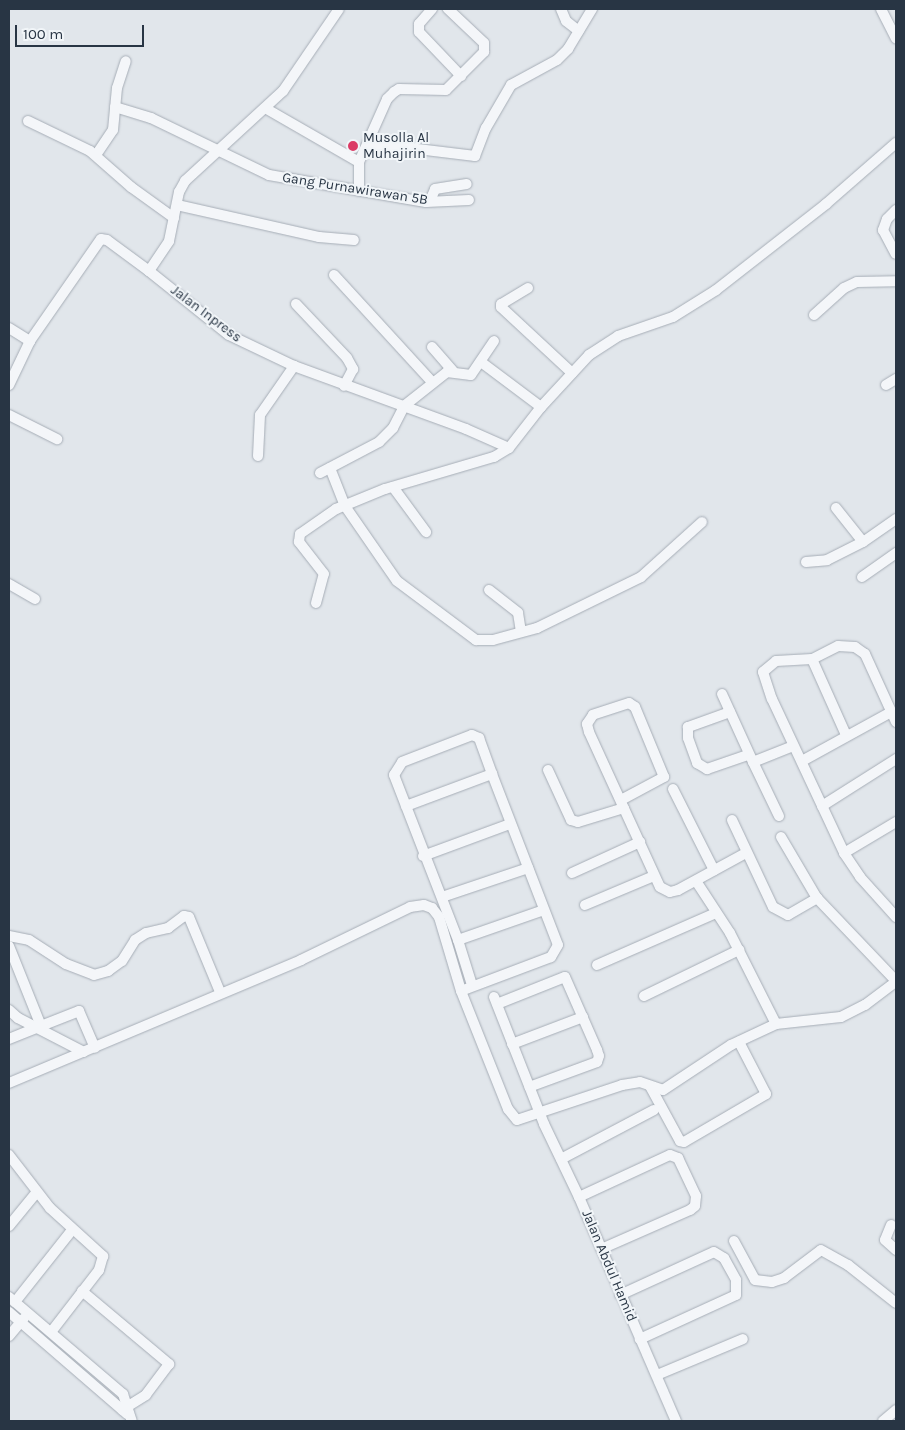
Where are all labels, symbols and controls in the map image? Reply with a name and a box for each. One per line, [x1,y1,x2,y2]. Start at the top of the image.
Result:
scale bar [18,15,146,47]
text: 100 m [23,25,63,43]
place label: Musolla Al Muhajirin [363,130,429,162]
marker: Musolla Al Muhajirin [347,140,359,152]
street label: Gang Purnawirawan 5B [281,169,429,209]
street label: Jalan Inpress [167,282,245,346]
street label: Jalan Abdul Hamid [578,1208,640,1324]

